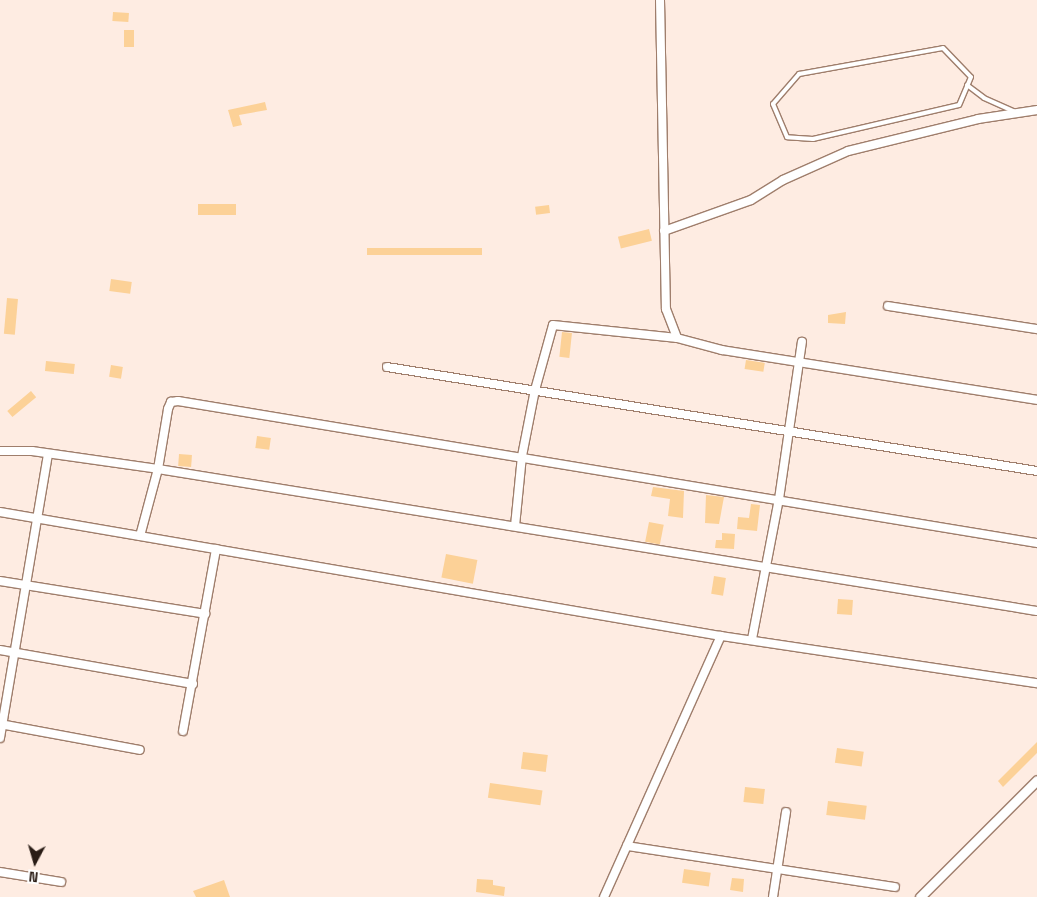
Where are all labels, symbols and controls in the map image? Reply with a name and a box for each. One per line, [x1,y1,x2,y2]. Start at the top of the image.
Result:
north arrow [10,837,60,887]
text: N [28,867,39,886]

